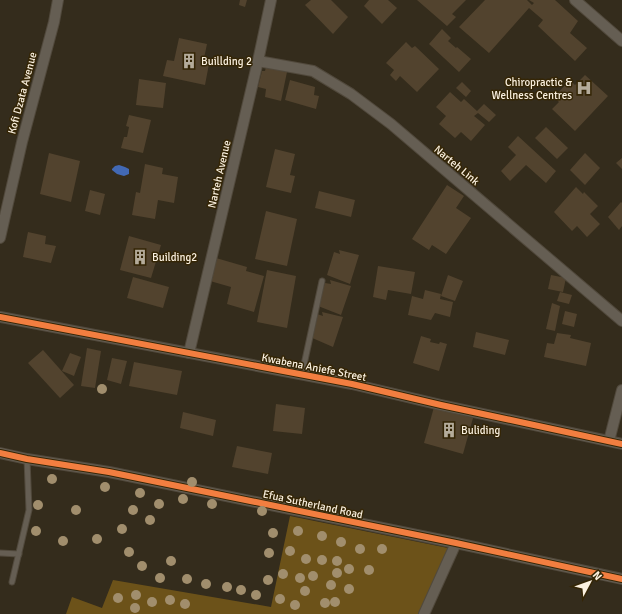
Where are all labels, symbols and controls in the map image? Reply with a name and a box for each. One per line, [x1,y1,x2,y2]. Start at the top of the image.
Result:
street label: Kofi Dzata Avenue [5,51,40,136]
building icon: Buillding 2 [180,52,198,70]
place label: Buillding 2 [201,55,252,68]
place label: Chiropractic & Wellness Centres [492,76,572,102]
hospital icon: Chiropractic & Wellness Centres [575,79,593,97]
street label: Narteh Avenue [205,139,234,209]
street label: Narteh Link [431,143,482,188]
building icon: Building2 [131,248,149,266]
place label: Building2 [152,251,197,264]
street label: Kwabena Aniefe Street [260,351,368,384]
building icon: Buliding [440,421,458,439]
place label: Buliding [461,424,501,437]
street label: Efua Sutherland Road [262,488,364,521]
north arrow [570,562,610,602]
text: N [590,569,605,583]

